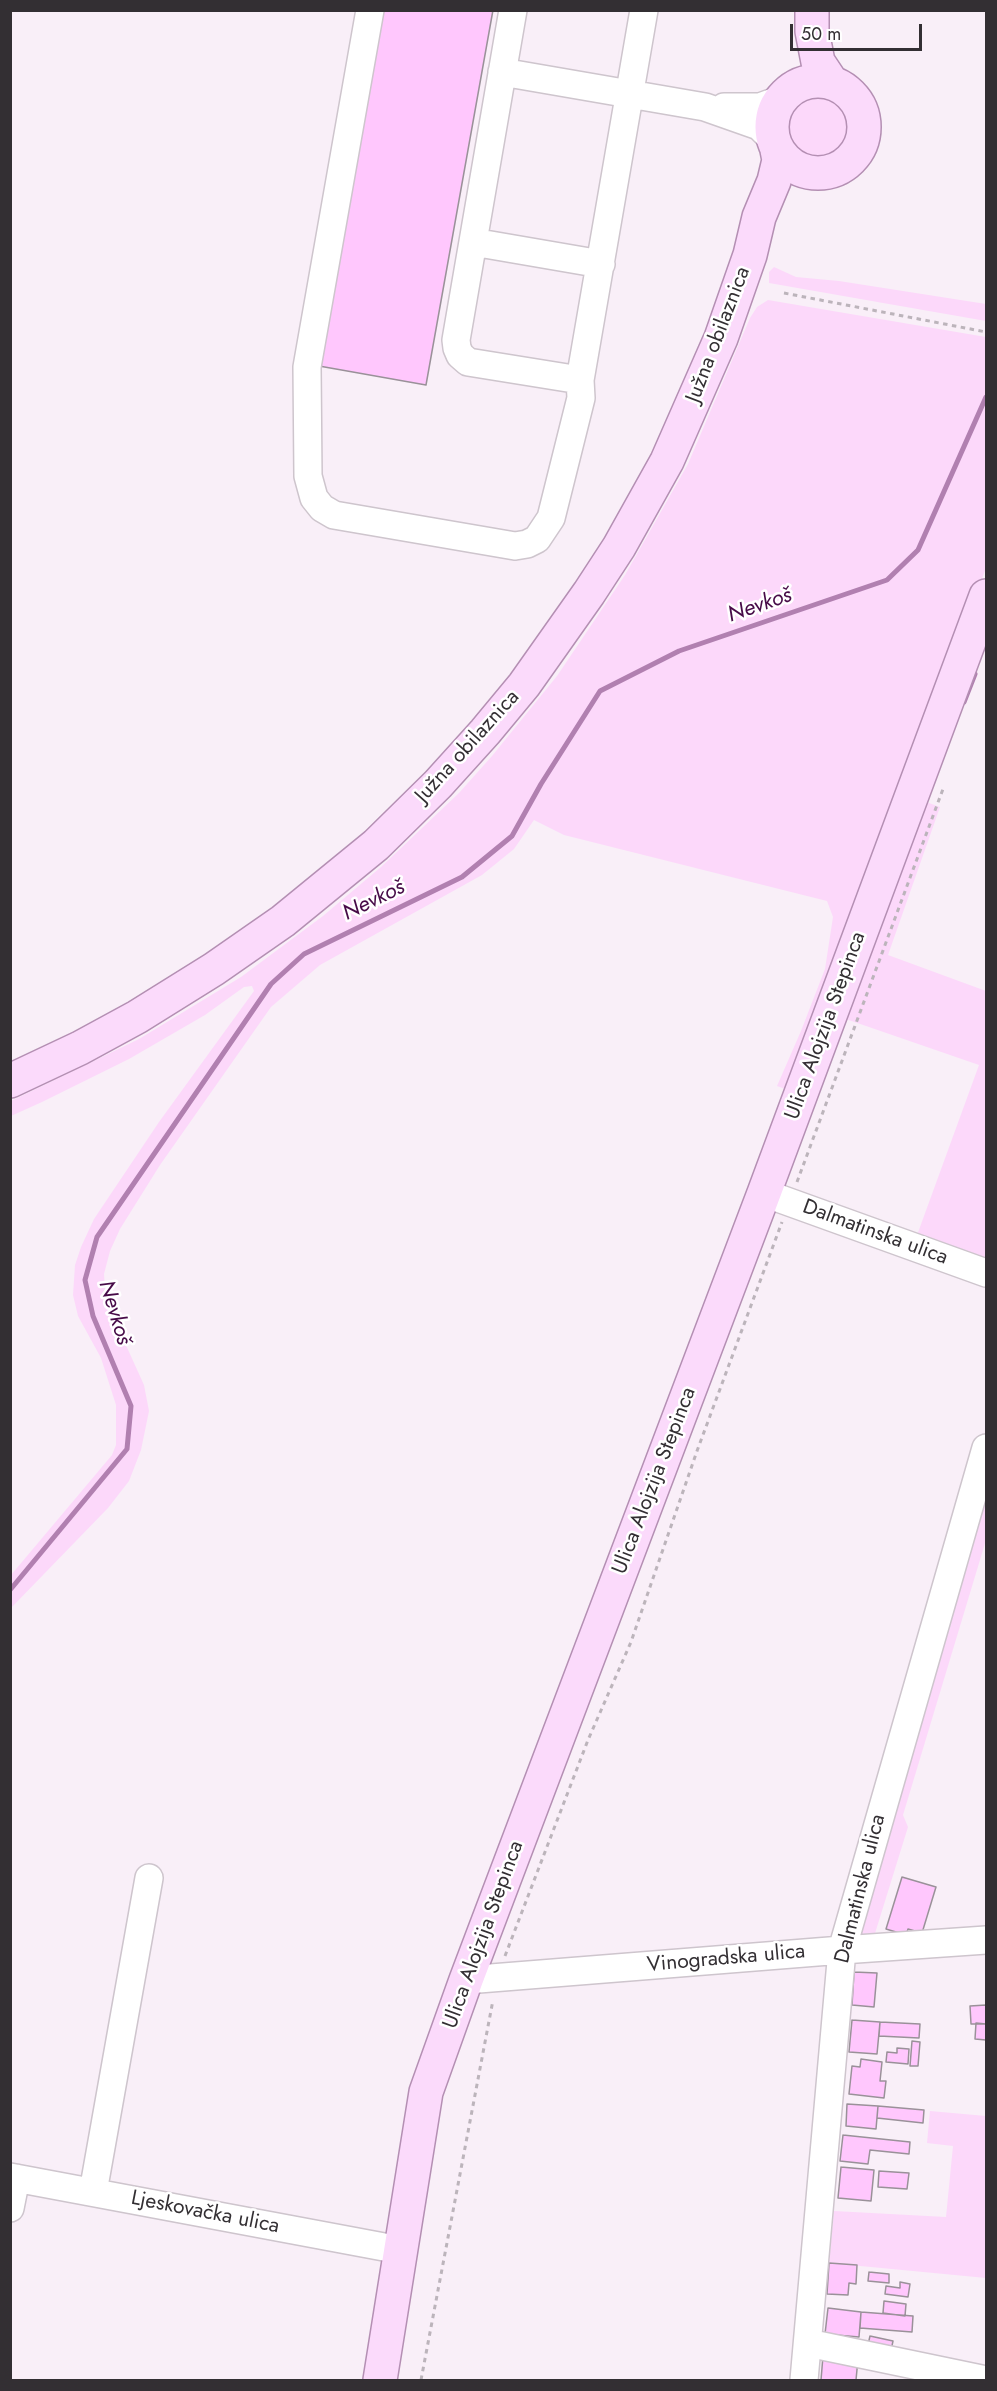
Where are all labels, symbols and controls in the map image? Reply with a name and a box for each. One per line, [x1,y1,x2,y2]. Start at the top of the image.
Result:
scale bar [793,12,925,50]
text: 50 m [801,21,841,47]
street label: Južna obilaznica [682,264,756,406]
water label: Nevkoš [725,583,795,629]
street label: Južna obilaznica [411,685,525,809]
water label: Nevkoš [339,875,409,927]
street label: Ulica Alojzija Stepinca [780,929,872,1123]
street label: Dalmatinska ulica [799,1195,951,1271]
water label: Nevkoš [92,1278,136,1348]
street label: Ulica Alojzija Stepinca [608,1384,702,1578]
street label: Dalmatinska ulica [830,1812,892,1966]
street label: Ulica Alojzija Stepinca [438,1838,530,2032]
street label: Vinogradska ulica [646,1940,806,1978]
street label: Ljeskovačka ulica [129,2186,281,2240]

